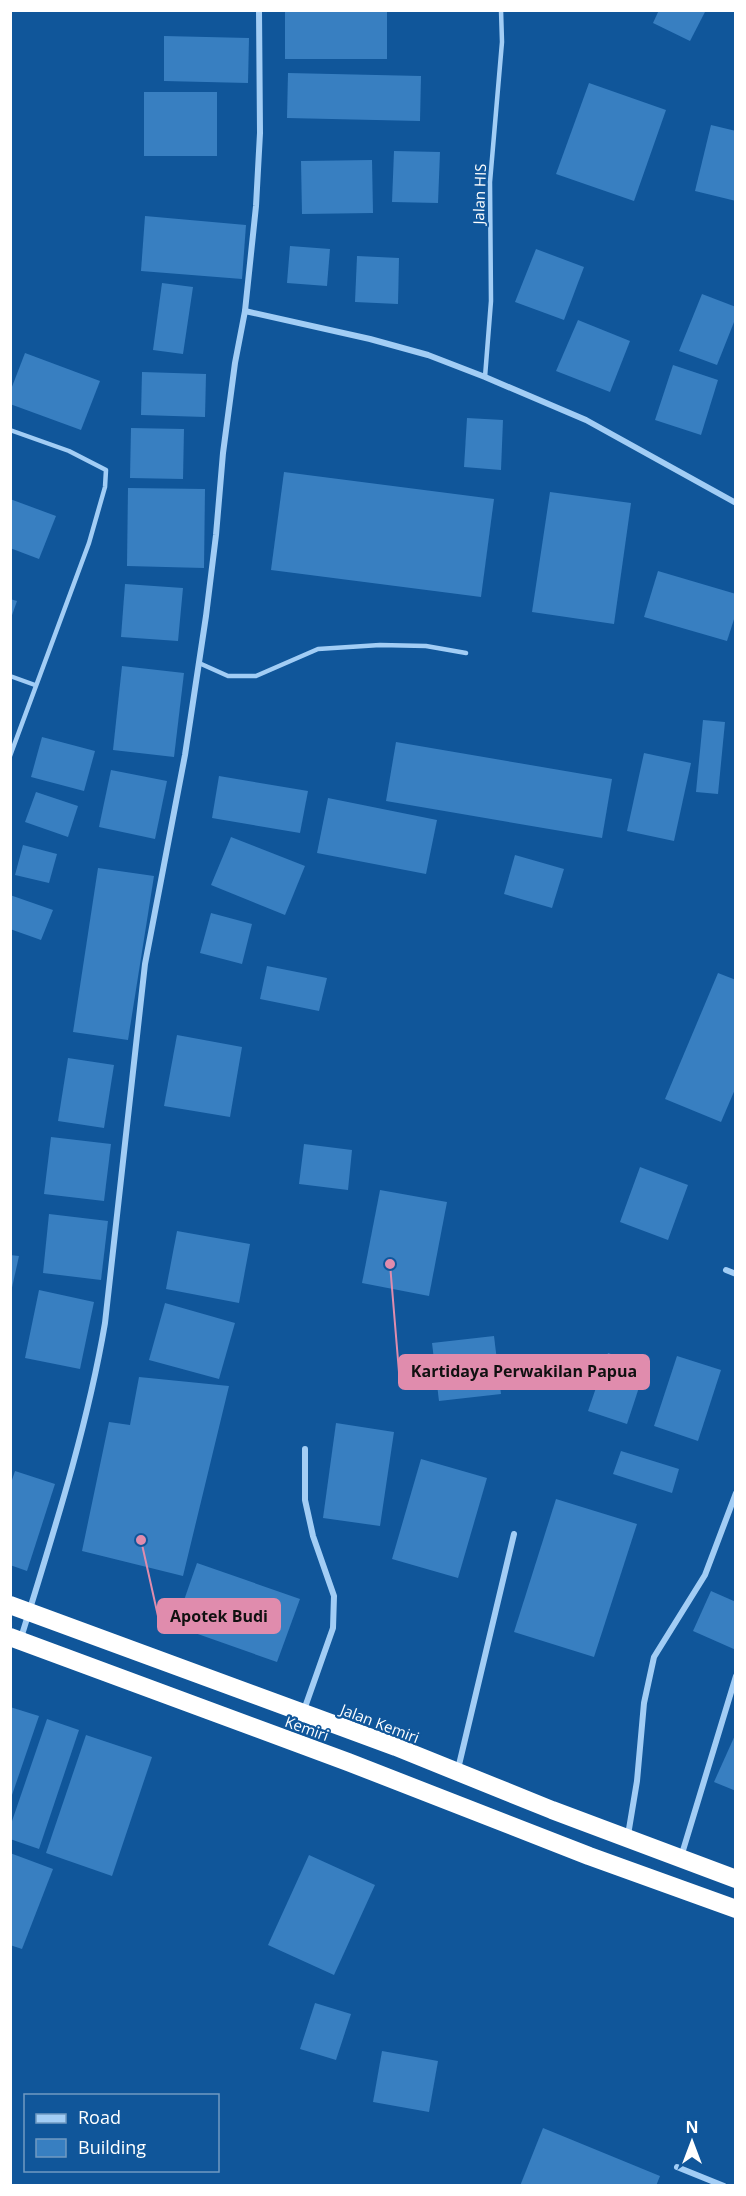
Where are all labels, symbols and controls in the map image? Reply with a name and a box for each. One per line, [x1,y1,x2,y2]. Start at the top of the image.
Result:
street label: Jalan HIS [468,163,490,227]
callout: Kartidaya Perwakilan Papua [399,1355,649,1389]
text: Kartidaya Perwakilan Papua [411,1360,637,1382]
callout: Apotek Budi [158,1599,280,1633]
text: Apotek Budi [170,1605,268,1627]
street label: Jalan Kemiri [336,1698,422,1747]
street label: Kemiri [282,1711,332,1745]
legend [24,2094,219,2172]
text: Road [78,2105,121,2129]
north arrow [662,2112,722,2172]
text: N [685,2116,699,2138]
text: Building [78,2135,146,2159]

